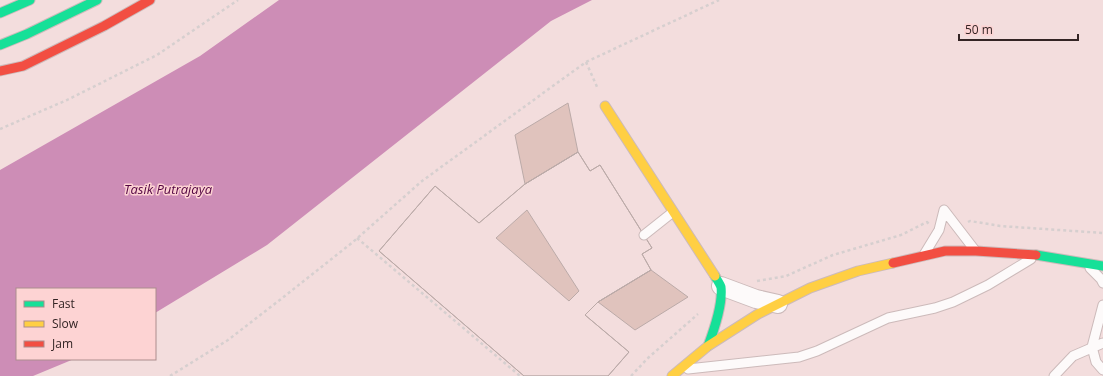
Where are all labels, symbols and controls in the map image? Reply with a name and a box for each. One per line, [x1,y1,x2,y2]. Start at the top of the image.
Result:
scale bar [959,16,1078,42]
text: 50 m [965,21,993,38]
water label: Tasik Putrajaya [124,180,213,198]
legend [16,288,156,360]
text: Fast [52,295,75,312]
text: Slow [52,315,79,332]
text: Jam [51,335,73,352]

